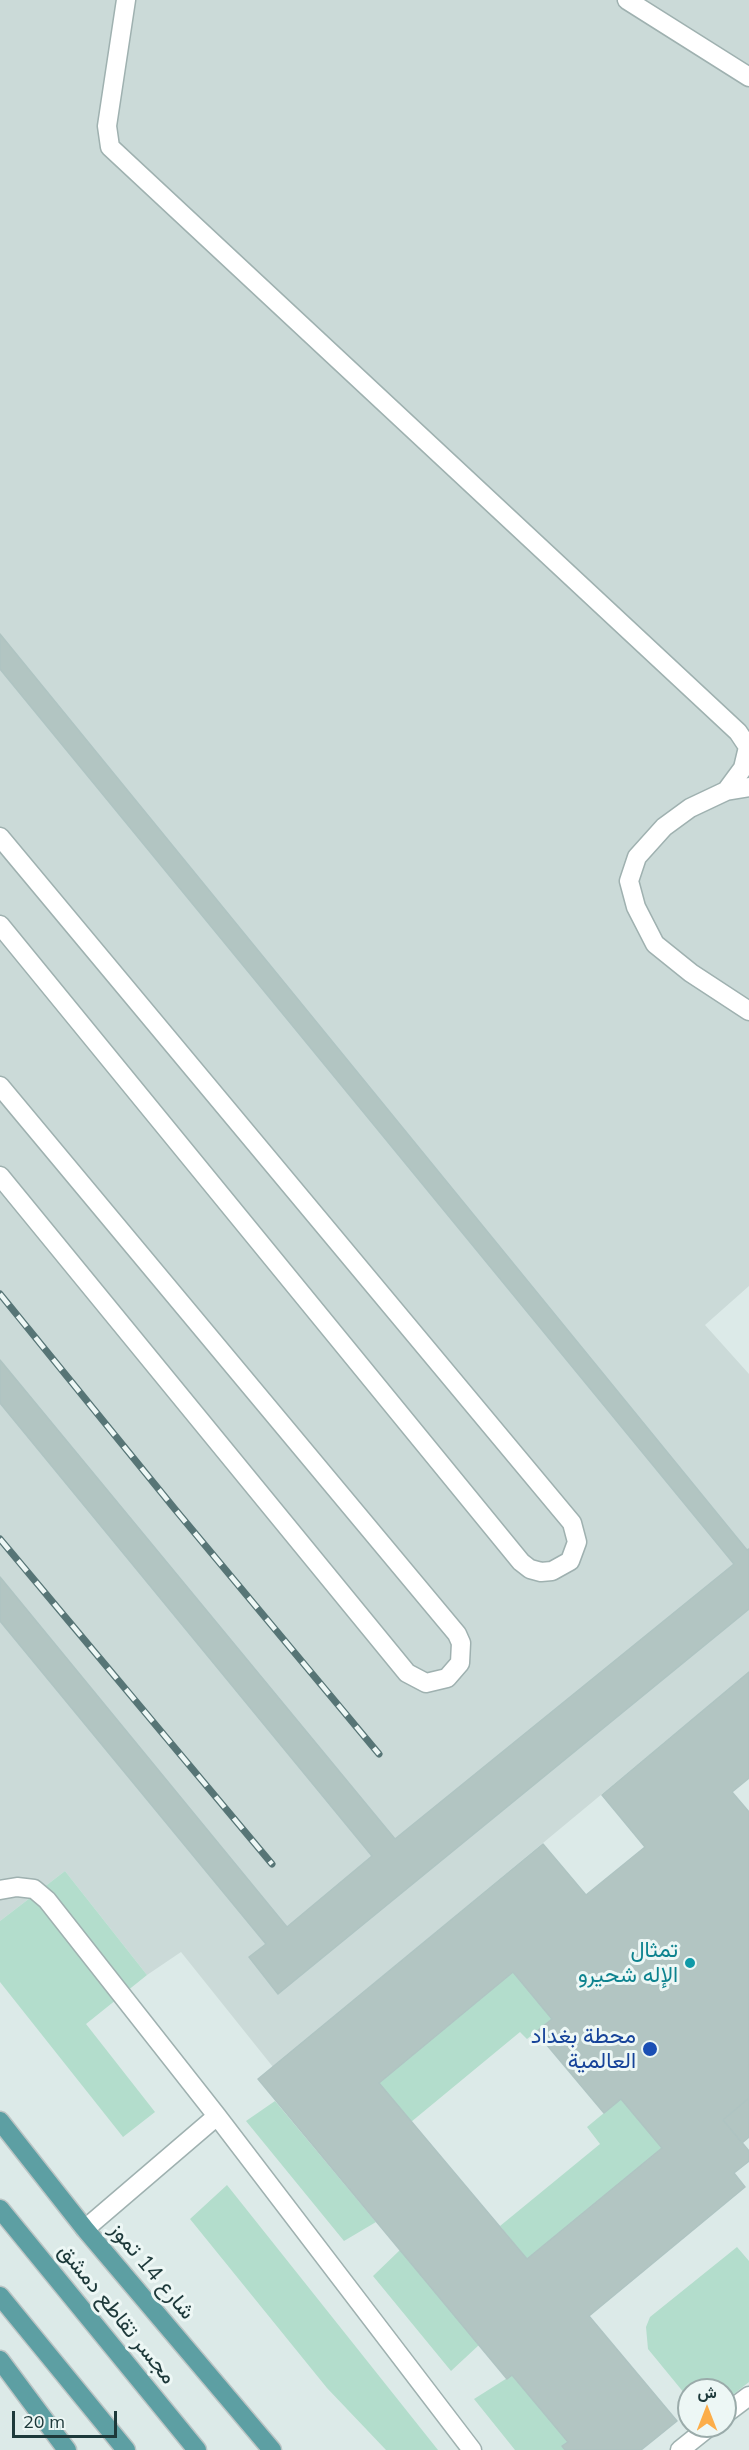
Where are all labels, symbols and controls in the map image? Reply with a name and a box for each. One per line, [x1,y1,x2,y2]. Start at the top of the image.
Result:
place label: تمثال الإله شحيرو [578,1937,678,1988]
marker: تمثال الإله شحيرو [683,1956,697,1970]
place label: محطة بغداد العالمية [531,2023,636,2074]
marker: محطة بغداد العالمية [641,2040,659,2058]
street label: شارع 14 تموز [104,2217,200,2325]
street label: مجسر تقاطع دمشق [52,2239,182,2389]
north arrow [677,2378,737,2438]
text: ش [697,2382,717,2402]
scale bar [15,2399,120,2437]
text: 20 m [23,2410,65,2433]

